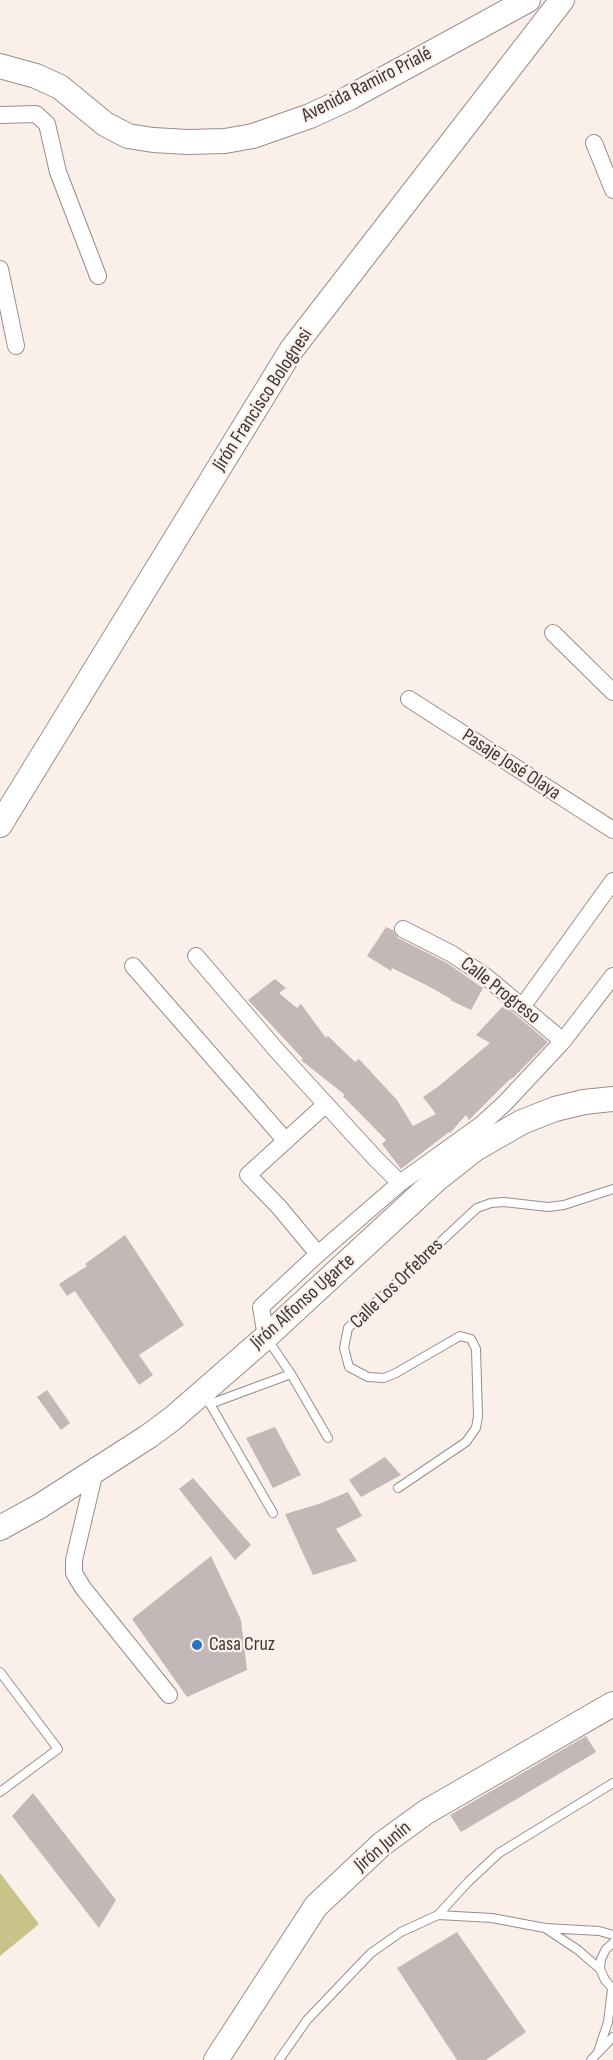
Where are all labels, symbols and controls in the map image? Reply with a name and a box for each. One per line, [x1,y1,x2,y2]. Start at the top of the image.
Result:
street label: Avenida Ramiro Prialé [298,42,436,128]
street label: Jirón Francisco Bolognesi [208,324,318,476]
street label: Pasaje José Olaya [457,724,565,806]
street label: Calle Progreso [455,952,545,1030]
street label: Calle Los Orfebres [346,1234,448,1334]
street label: Jirón Alfonso Ugarte [246,1249,360,1355]
place label: Casa Cruz [209,1633,275,1657]
marker: Casa Cruz [190,1638,204,1652]
street label: Jirón Junín [350,1816,416,1878]

